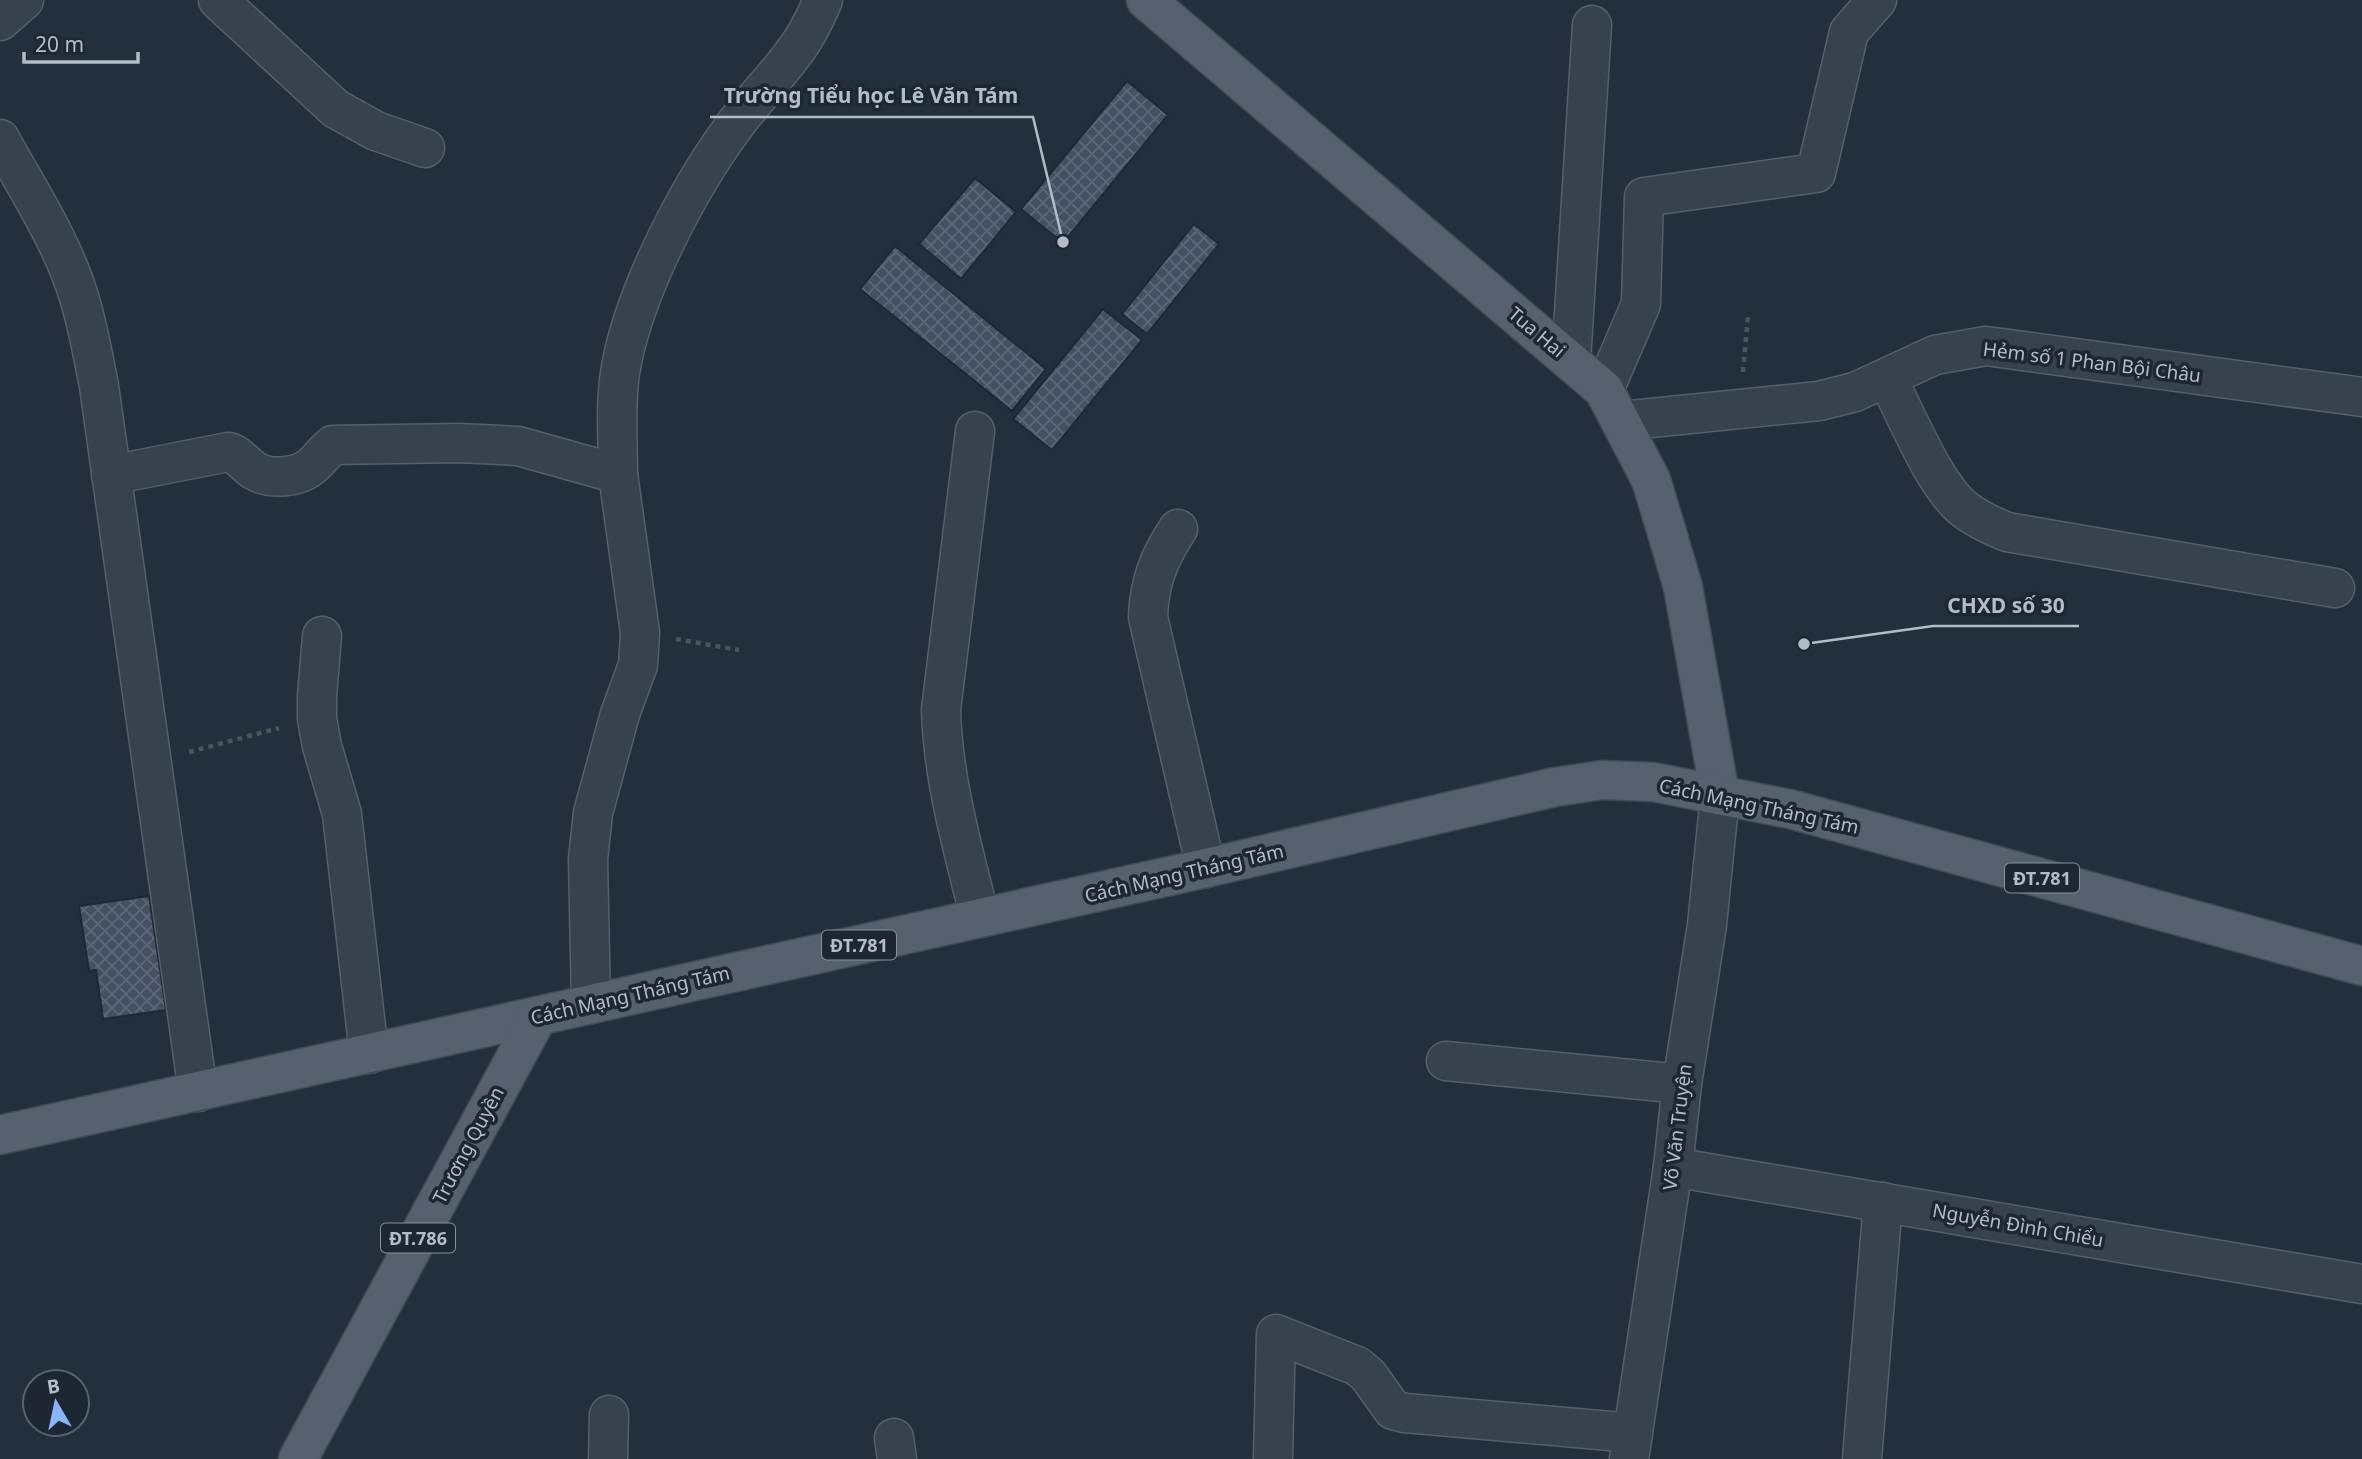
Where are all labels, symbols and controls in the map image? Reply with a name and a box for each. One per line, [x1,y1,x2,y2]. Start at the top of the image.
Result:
scale bar [24,21,138,65]
text: 20 m [35,30,84,58]
callout: Trường Tiểu học Lê Văn Tám [710,75,1033,117]
text: Trường Tiểu học Lê Văn Tám [724,81,1018,109]
street label: Tua Hai [1503,301,1571,363]
street label: Hẻm số 1 Phan Bội Châu [1982,336,2202,388]
callout: CHXD số 30 [1933,584,2079,626]
text: CHXD số 30 [1947,591,2065,619]
street label: Cách Mạng Tháng Tám [1657,772,1861,840]
street label: Cách Mạng Tháng Tám [1082,837,1286,909]
road number: ĐT.781 [2005,864,2079,892]
road number: ĐT.781 [822,930,896,960]
street label: Cách Mạng Tháng Tám [528,959,732,1031]
street label: Võ Văn Truyện [1656,1062,1698,1192]
street label: Trương Quyền [426,1082,510,1208]
street label: Nguyễn Đình Chiểu [1930,1197,2106,1253]
road number: ĐT.786 [381,1224,455,1252]
north arrow [21,1368,91,1438]
text: B [45,1372,62,1400]

